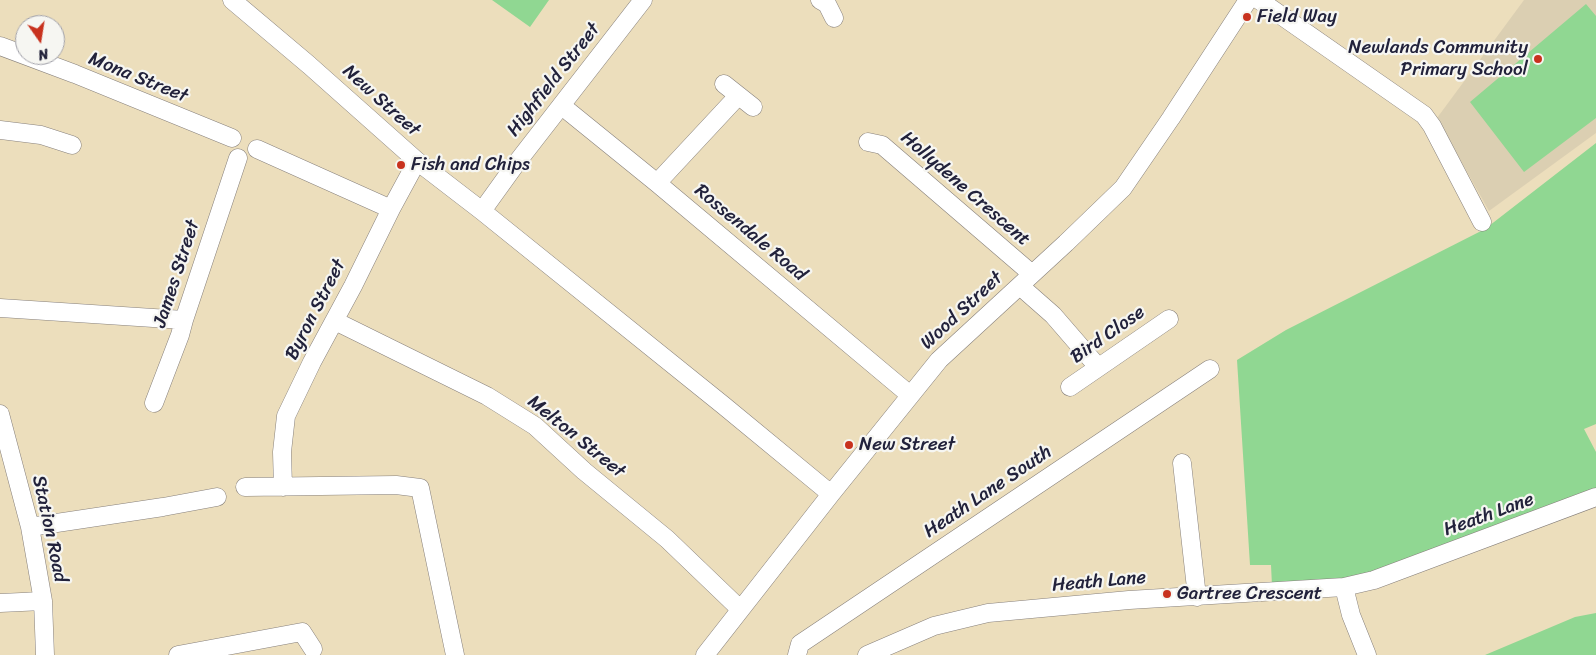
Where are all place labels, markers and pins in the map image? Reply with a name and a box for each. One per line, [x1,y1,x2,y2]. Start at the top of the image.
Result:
place label: Field Way [1257,6,1337,28]
marker: Field Way [1241,11,1253,23]
place label: Newlands Community Primary School [1348,37,1528,81]
marker: Newlands Community Primary School [1532,53,1544,65]
place label: Fish and Chips [411,154,530,176]
marker: Fish and Chips [395,159,407,171]
place label: New Street [859,434,955,456]
marker: New Street [843,439,855,451]
place label: Gartree Crescent [1177,583,1322,605]
marker: Gartree Crescent [1161,588,1173,600]

